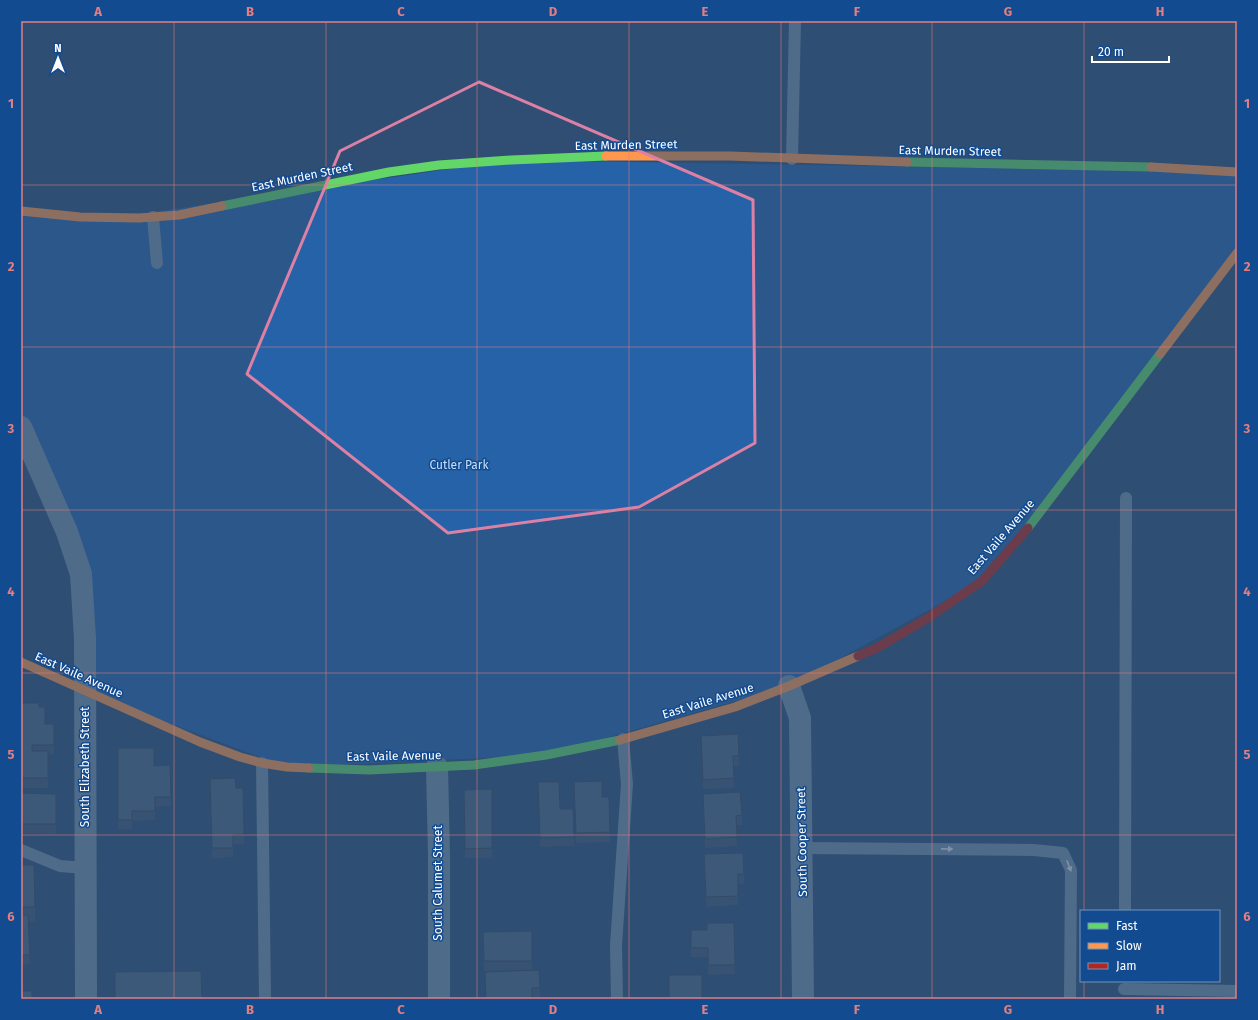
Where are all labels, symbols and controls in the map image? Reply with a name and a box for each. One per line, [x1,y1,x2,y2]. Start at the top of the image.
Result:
text: A [93,4,102,19]
text: B [246,4,254,19]
text: C [397,4,405,19]
text: D [549,4,558,19]
text: E [702,4,709,19]
text: F [854,4,861,19]
text: G [1004,4,1012,19]
text: H [1156,4,1164,19]
north arrow [38,38,78,78]
scale bar [1092,38,1169,64]
text: N [54,42,62,55]
text: 20 m [1098,45,1124,59]
text: 1 [8,96,14,111]
text: 1 [1244,96,1250,111]
street label: East Murden Street [574,137,678,153]
street label: East Murden Street [898,143,1002,159]
street label: East Murden Street [250,159,354,195]
text: 2 [8,259,15,274]
text: 2 [1244,259,1251,274]
text: 3 [7,421,15,436]
text: 3 [1243,421,1251,436]
park label: Cutler Park [429,458,489,472]
street label: East Vaile Avenue [965,497,1037,577]
text: 4 [7,584,15,599]
text: 4 [1243,584,1251,599]
street label: East Vaile Avenue [33,649,125,701]
street label: East Vaile Avenue [661,680,755,722]
street label: South Elizabeth Street [78,706,92,827]
text: 5 [8,747,15,762]
text: 5 [1244,747,1251,762]
street label: East Vaile Avenue [346,748,442,764]
street label: South Cooper Street [794,786,810,897]
street label: South Calumet Street [431,825,445,941]
one-way arrow [941,846,953,853]
one-way arrow [1066,861,1072,873]
text: 6 [7,909,15,924]
text: 6 [1243,909,1251,924]
legend [1080,910,1220,982]
text: Fast [1116,919,1138,933]
text: Slow [1116,939,1142,953]
text: Jam [1116,959,1136,973]
text: A [93,1002,102,1017]
text: B [246,1002,254,1017]
text: C [397,1002,405,1017]
text: D [549,1002,558,1017]
text: E [702,1002,709,1017]
text: F [854,1002,861,1017]
text: G [1004,1002,1012,1017]
text: H [1156,1002,1164,1017]

